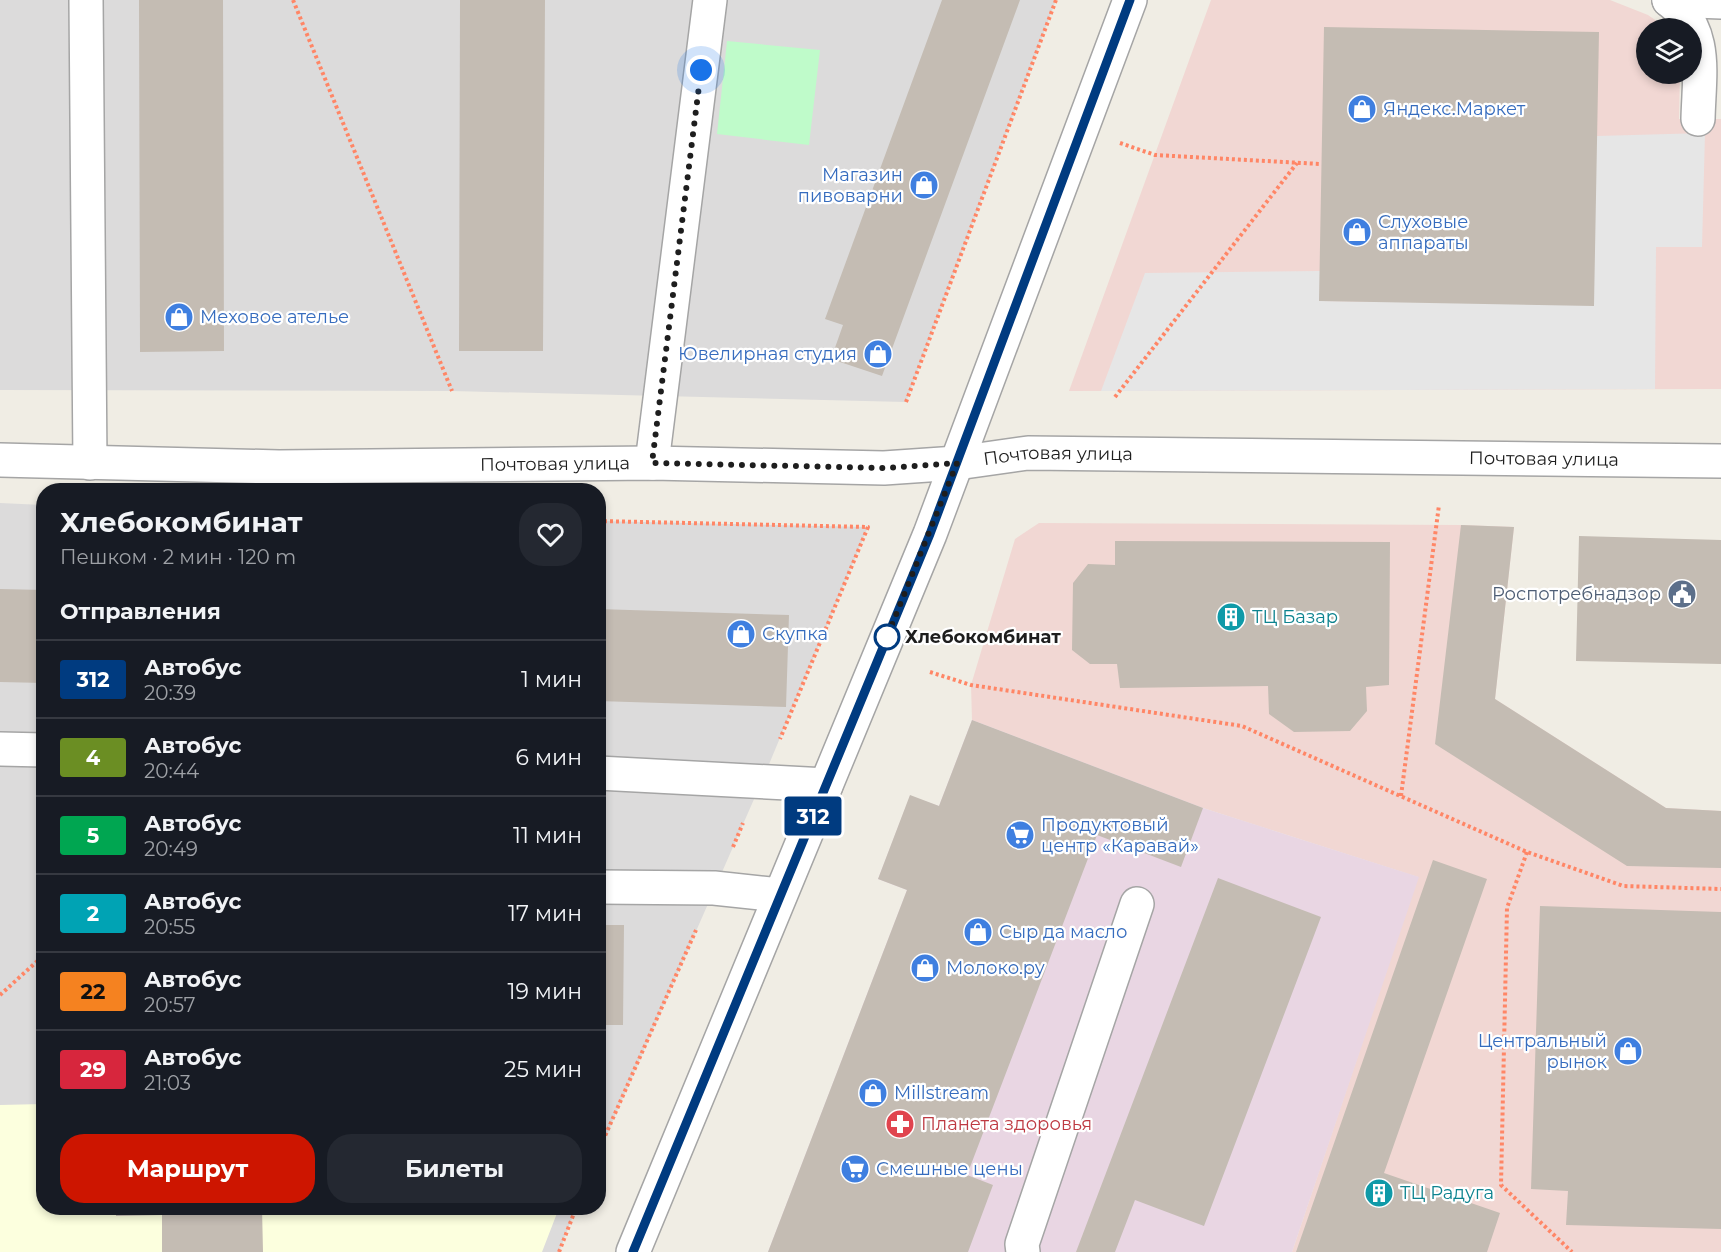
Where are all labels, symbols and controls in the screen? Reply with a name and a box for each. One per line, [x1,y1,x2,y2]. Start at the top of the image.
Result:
map controls [1636,18,1702,84]
button: layers [1636,18,1702,84]
your location [686,55,716,85]
shop icon: Яндекс.Маркет [1346,93,1378,125]
place label: Яндекс.Маркет [1383,98,1526,120]
place label: Магазин пивоварни [798,164,903,207]
shop icon: Магазин пивоварни [908,169,940,201]
place label: Слуховые аппараты [1378,211,1469,254]
shop icon: Слуховые аппараты [1341,216,1373,248]
shop icon: Меховое ателье [163,301,195,333]
place label: Меховое ателье [200,306,349,328]
shop icon: Ювелирная студия [862,338,894,370]
place label: Ювелирная студия [678,343,857,365]
street label: Почтовая улица [982,442,1133,470]
street label: Почтовая улица [1469,447,1619,471]
street label: Почтовая улица [480,452,630,476]
button: heart [519,503,582,566]
text: Хлебокомбинат [60,505,303,539]
text: Пешком · 2 мин · 120 m [60,545,296,569]
public building icon: Роспотребнадзор [1666,578,1698,610]
place label: Роспотребнадзор [1492,583,1661,605]
text: Отправления [60,598,221,625]
building icon: ТЦ Базар [1215,601,1247,633]
place label: ТЦ Базар [1252,606,1338,628]
shop icon: Скупка [725,618,757,650]
place label: Скупка [762,623,828,645]
marker: Хлебокомбинат [874,624,900,650]
place label: Хлебокомбинат [905,626,1061,648]
text: Автобус [144,654,242,681]
text: 1 мин [521,666,582,693]
text: 312 [76,667,110,692]
text: 20:39 [144,681,196,705]
text: Автобус [144,732,242,759]
text: 6 мин [515,744,582,771]
text: 4 [86,745,100,770]
text: 20:44 [144,759,199,783]
line badge: 312 [778,796,848,836]
text: 312 [796,804,830,829]
text: Автобус [144,810,242,837]
place label: Продуктовый центр «Каравай» [1041,814,1199,857]
supermarket icon: Продуктовый центр «Каравай» [1004,819,1036,851]
text: 11 мин [513,822,582,849]
text: 5 [87,823,99,848]
text: 20:49 [144,837,198,861]
text: Автобус [144,888,242,915]
text: 17 мин [508,900,582,927]
text: 2 [87,901,99,926]
text: 20:55 [144,915,195,939]
shop icon: Сыр да масло [962,916,994,948]
place label: Сыр да масло [999,921,1127,943]
shop icon: Молоко.ру [909,952,941,984]
place label: Молоко.ру [946,957,1045,979]
text: Автобус [144,966,242,993]
text: 19 мин [508,978,582,1005]
text: 22 [81,979,105,1004]
text: 20:57 [144,993,196,1017]
place label: Центральный рынок [1478,1030,1608,1073]
shop icon: Центральный рынок [1612,1035,1644,1067]
text: Автобус [144,1044,242,1071]
text: 25 мин [504,1056,582,1083]
text: 29 [80,1057,106,1082]
text: 21:03 [144,1071,191,1095]
shop icon: Millstream [857,1077,889,1109]
place label: Millstream [894,1082,989,1104]
pharmacy icon: Планета здоровья [884,1108,916,1140]
place label: Планета здоровья [921,1113,1092,1135]
button: Маршрут [60,1134,315,1203]
button: Билеты [327,1134,582,1203]
supermarket icon: Смешные цены [839,1153,871,1185]
place label: Смешные цены [876,1158,1023,1180]
building icon: ТЦ Радуга [1363,1177,1395,1209]
place label: ТЦ Радуга [1400,1182,1494,1204]

